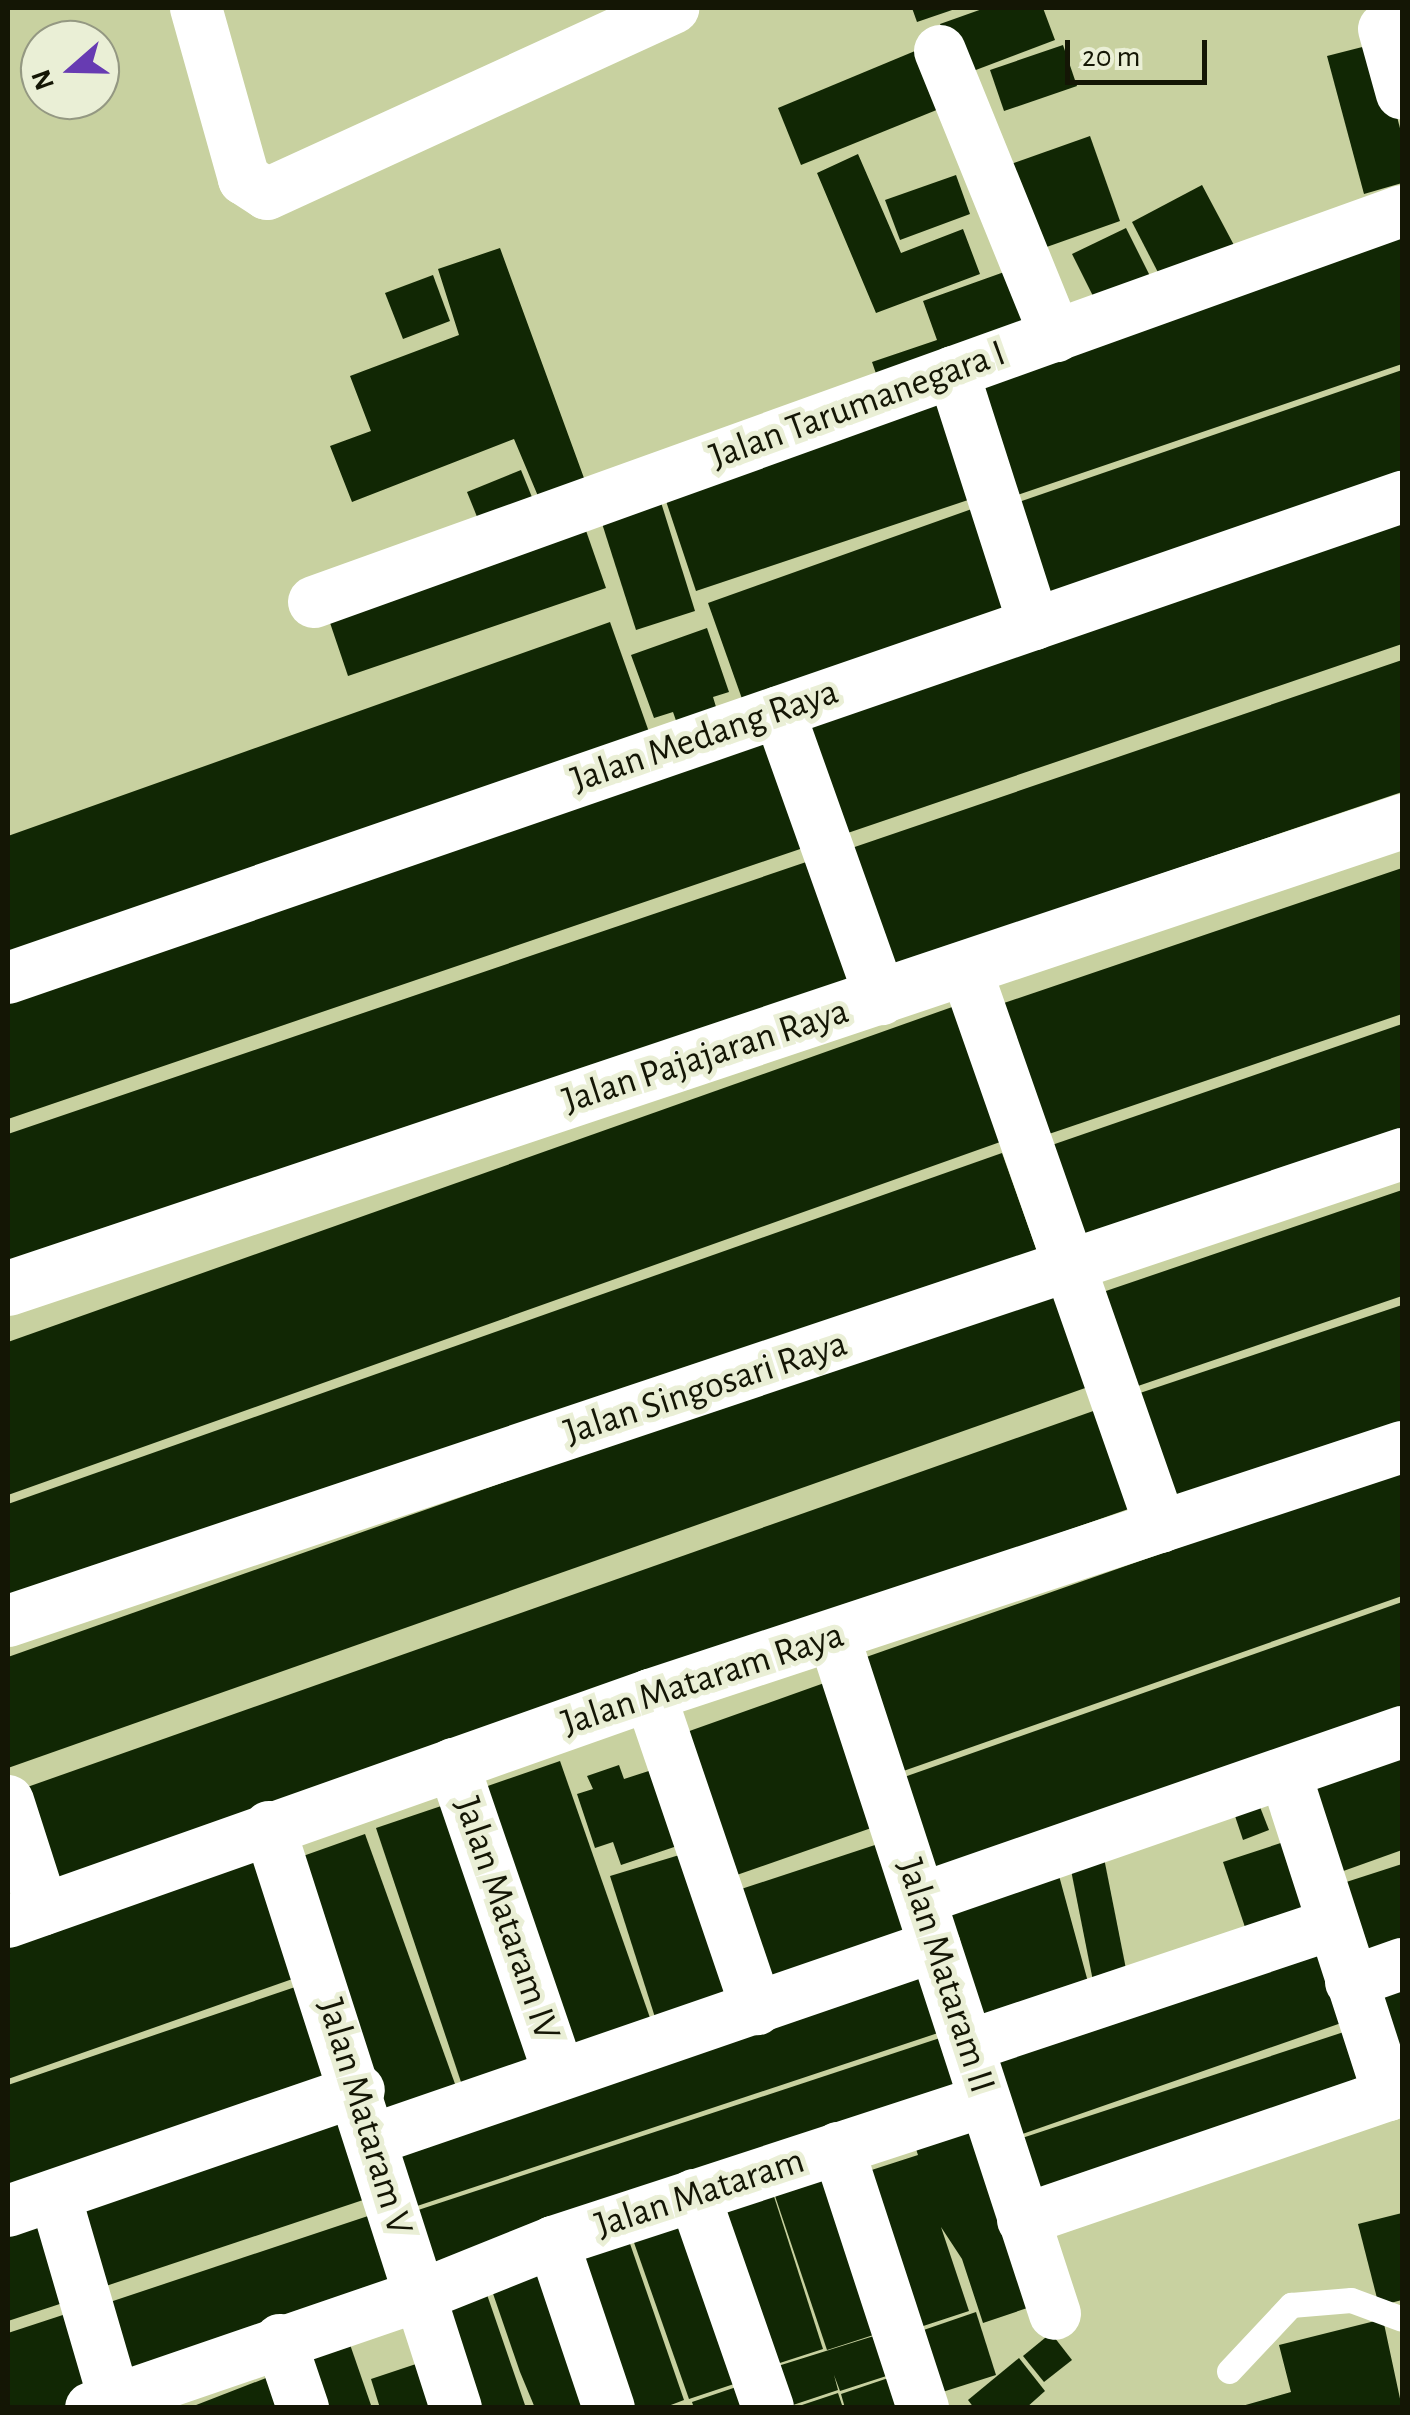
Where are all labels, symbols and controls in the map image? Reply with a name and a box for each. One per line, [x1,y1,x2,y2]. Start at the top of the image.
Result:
north arrow [20,20,120,120]
scale bar [1070,20,1212,82]
text: 20 m [1082,42,1140,72]
text: N [27,66,60,94]
street label: Jalan Tarumanegara I [704,331,1012,481]
street label: Jalan Medang Raya [565,670,845,804]
street label: Jalan Pajajaran Raya [557,989,855,1125]
street label: Jalan Singosari Raya [559,1322,853,1456]
street label: Jalan Mataram Raya [556,1613,850,1747]
street label: Jalan Mataram IV [443,1791,569,2047]
street label: Jalan Mataram II [886,1853,1004,2099]
street label: Jalan Mataram V [306,1993,422,2241]
street label: Jalan Mataram [590,2139,810,2249]

